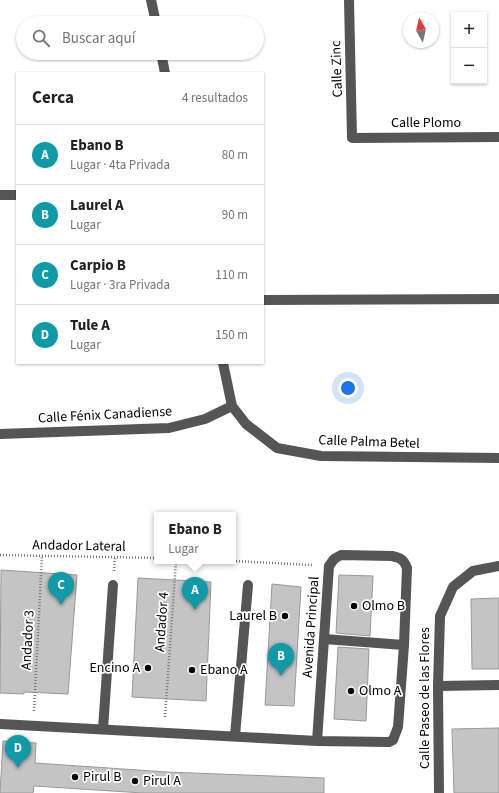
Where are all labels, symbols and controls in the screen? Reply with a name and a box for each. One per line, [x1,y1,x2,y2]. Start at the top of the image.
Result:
north arrow [403,12,439,48]
map controls [451,12,487,84]
button: + [451,12,487,48]
search box [16,16,264,60]
icon: search [30,27,52,49]
text: Buscar aquí [62,28,135,49]
street label: Calle Zinc [326,40,348,98]
button: − [451,48,487,84]
text: Cerca [32,86,74,110]
text: 4 resultados [182,89,248,107]
street label: Calle Plomo [391,113,461,133]
text: Ebano B [70,135,124,156]
text: A [41,146,49,164]
text: 80 m [222,146,248,164]
text: Lugar · 4ta Privada [70,156,170,174]
text: Laurel A [70,195,124,216]
text: B [41,206,49,224]
text: 90 m [222,206,248,224]
text: Lugar [70,216,101,234]
text: Carpio B [70,255,126,276]
text: C [41,266,49,284]
text: 110 m [215,266,248,284]
text: Lugar · 3ra Privada [70,276,170,294]
text: Tule A [70,315,110,336]
text: D [41,326,49,344]
text: 150 m [215,326,248,344]
text: Lugar [70,336,101,354]
your location [338,378,358,398]
street label: Calle Fénix Canadiense [37,402,173,428]
street label: Calle Palma Betel [318,430,420,454]
popup [154,512,236,564]
text: Ebano B [168,519,222,540]
street label: Andador Lateral [32,535,126,557]
text: Lugar [168,540,199,558]
pin: C [48,572,74,605]
street label: Avenida Principal [297,575,325,678]
pin: A [182,577,208,610]
street label: Andador 4 [150,591,174,653]
place label: Olmo B [362,596,405,616]
marker: Olmo B [349,601,359,611]
place label: Laurel B [229,606,277,626]
street label: Andador 3 [16,609,40,671]
marker: Laurel B [280,611,290,621]
street label: Calle Paseo de las Flores [415,627,435,769]
pin: B [268,643,294,676]
place label: Encino A [89,658,140,678]
place label: Ebano A [200,660,248,680]
marker: Encino A [143,663,153,673]
marker: Ebano A [187,665,197,675]
place label: Olmo A [359,681,402,701]
marker: Olmo A [346,686,356,696]
pin: D [5,735,31,768]
place label: Pirul B [83,767,121,787]
place label: Pirul A [143,771,181,791]
marker: Pirul B [70,772,80,782]
marker: Pirul A [130,776,140,786]

